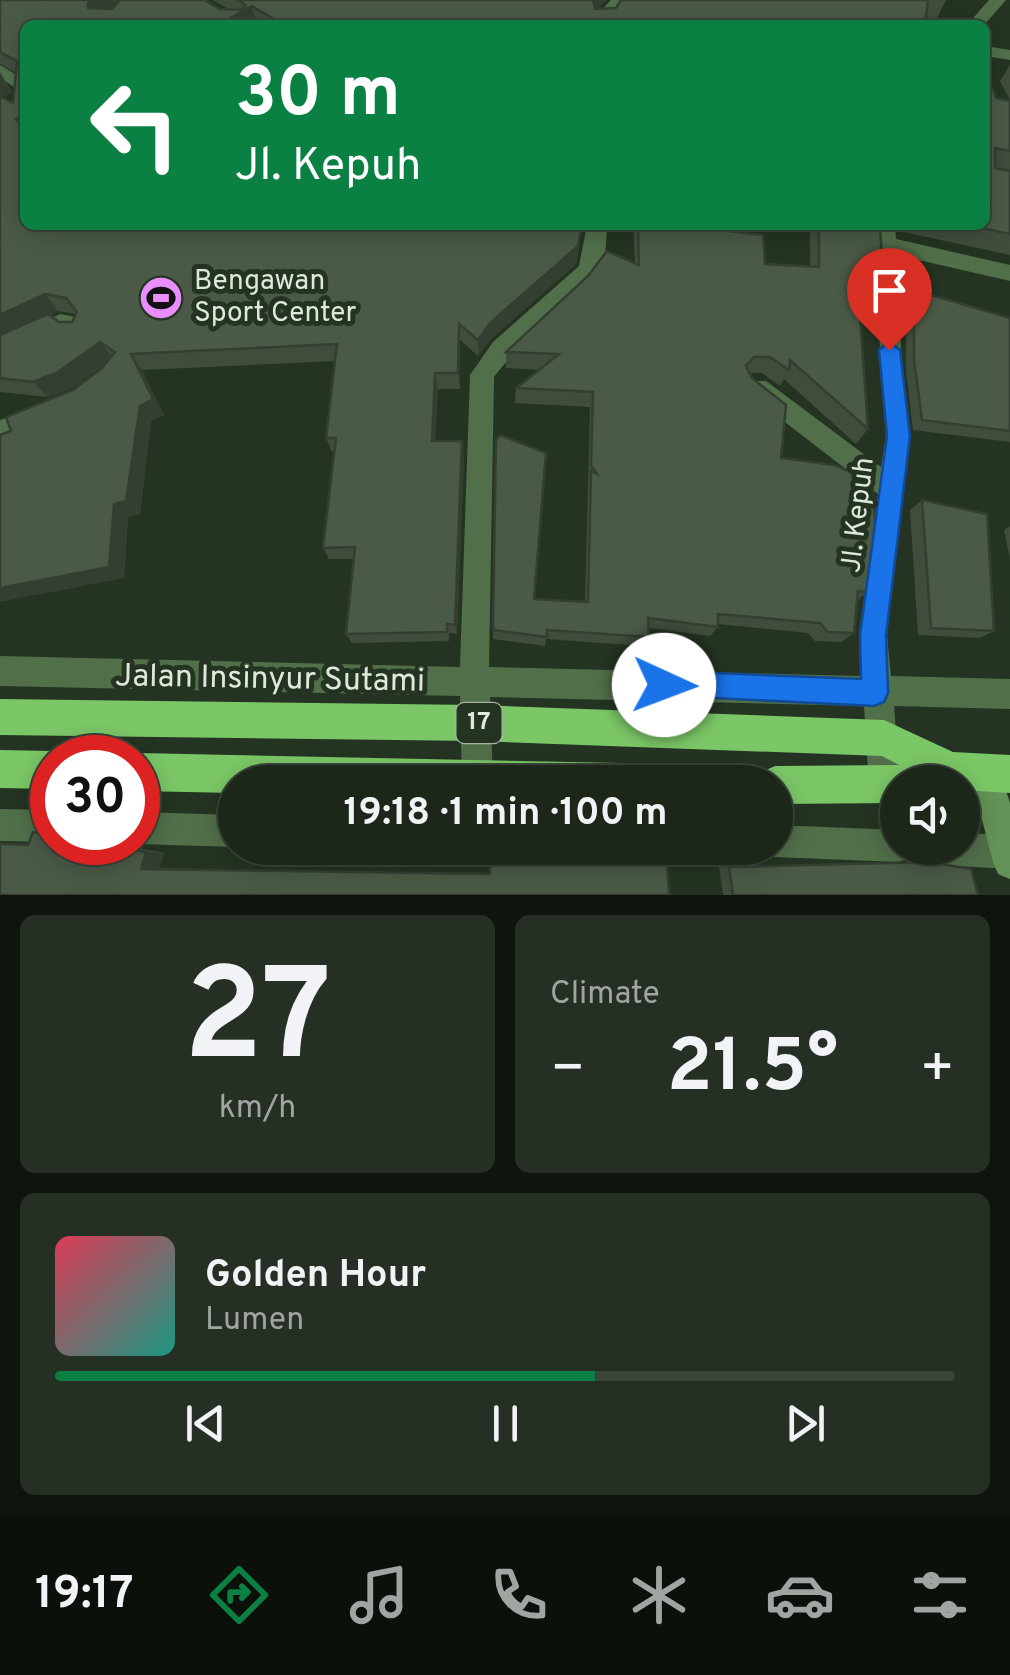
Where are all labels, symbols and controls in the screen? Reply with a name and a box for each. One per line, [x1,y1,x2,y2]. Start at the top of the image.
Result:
text: 30 m [235,52,401,141]
icon: left [70,60,200,190]
text: Jl. Kepuh [235,139,421,196]
pin [847,248,932,351]
icon: arrive [862,263,917,318]
place label: Bengawan Sport Center [194,264,357,332]
sports icon: Bengawan Sport Center [138,275,184,321]
street label: Jl. Kepuh [834,455,884,575]
position arrow [612,633,716,737]
street label: Jalan Insinyur Sutami [115,657,425,703]
road number: 17 [456,703,502,743]
speed limit sign: 30 [30,735,160,865]
map controls [880,765,980,865]
button: sound [880,765,980,865]
text: 19:18 · 1 min · 100 m [343,790,668,839]
text: 27 [184,941,331,1106]
text: Climate [550,975,660,1015]
text: 21.5° [667,1023,838,1118]
text: − [550,1036,585,1106]
text: + [920,1036,955,1106]
text: km/h [219,1089,296,1129]
text: Golden Hour [205,1252,426,1301]
text: Lumen [205,1301,304,1341]
icon: previous [178,1396,233,1451]
icon: pause [478,1396,533,1451]
icon: next [778,1396,833,1451]
icon: directions [204,1560,274,1630]
icon: music [344,1560,414,1630]
icon: phone [484,1560,554,1630]
icon: climate [624,1560,694,1630]
icon: car [765,1560,835,1630]
icon: filters [905,1560,975,1630]
text: 19:17 [35,1567,134,1624]

